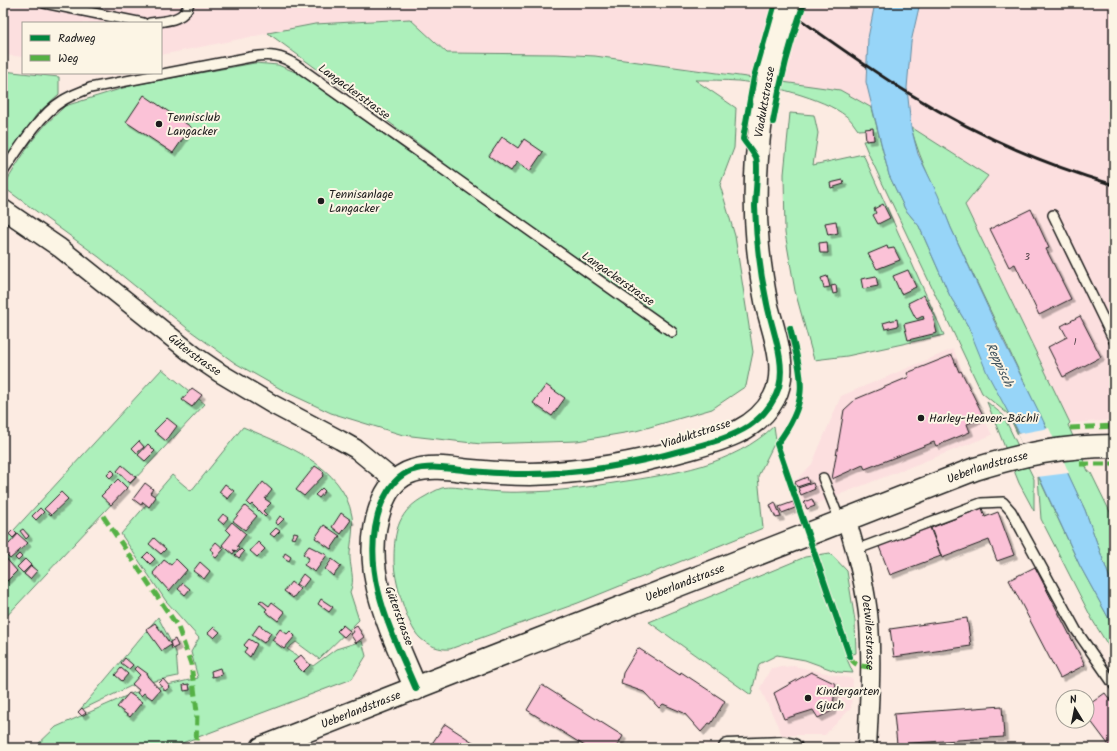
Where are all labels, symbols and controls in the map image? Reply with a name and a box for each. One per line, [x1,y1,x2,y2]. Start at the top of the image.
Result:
legend [22,22,162,74]
text: Radweg [58,29,96,48]
text: Weg [58,49,79,68]
street label: Langackerstrasse [314,59,395,125]
street label: Viaduktstrasse [749,64,781,139]
place label: Tennisclub Langacker [167,108,221,141]
marker: Tennisclub Langacker [154,119,164,129]
place label: Tennisanlage Langacker [329,185,394,218]
marker: Tennisanlage Langacker [316,196,326,206]
street label: Langackerstrasse [578,247,659,312]
house number: 3 [1024,249,1030,265]
street label: Güterstrasse [164,329,226,381]
house number: 1 [1073,334,1077,350]
water label: Reppisch [979,339,1019,392]
house number: 1 [547,393,551,409]
place label: Harley-Heaven-Bächli [929,409,1040,428]
marker: Harley-Heaven-Bächli [916,413,926,423]
street label: Viaduktstrasse [659,414,734,454]
street label: Ueberlandstrasse [944,445,1030,489]
street label: Ueberlandstrasse [642,558,728,607]
street label: Güterstrasse [379,584,419,649]
street label: Oetwilerstrasse [856,593,880,671]
place label: Kindergarten Gjuch [816,682,879,715]
street label: Ueberlandstrasse [318,685,404,734]
north arrow [1055,689,1095,729]
text: N [1068,691,1078,710]
marker: Kindergarten Gjuch [803,693,813,703]

